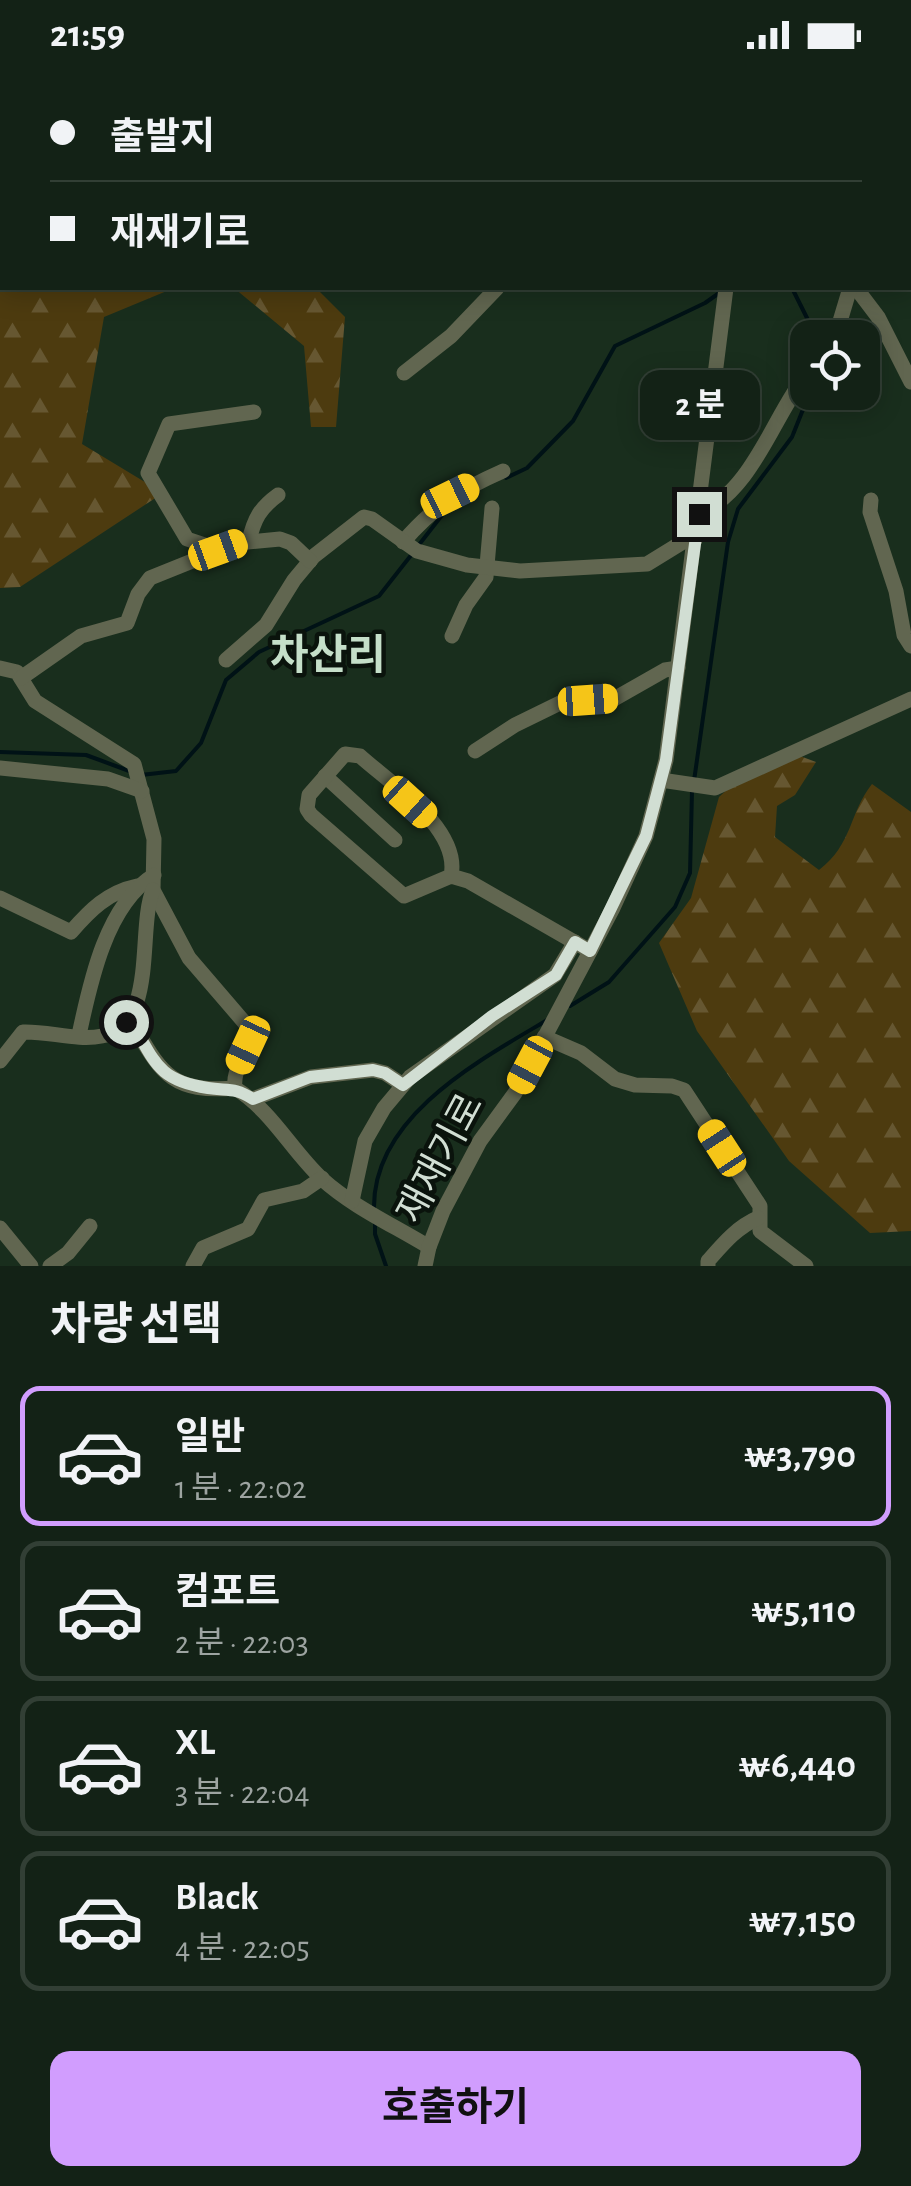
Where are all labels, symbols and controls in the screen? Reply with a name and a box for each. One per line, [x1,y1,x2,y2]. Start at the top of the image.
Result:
text: 21:59 [50,16,125,54]
text: 출발지 [110,119,215,157]
text: 재재기로 [110,215,250,253]
map controls [790,320,880,410]
button: locate [790,320,880,410]
callout: 2 분 [639,369,759,439]
text: 2 분 [675,389,725,421]
car [416,469,484,523]
route end [677,492,722,537]
car [185,526,251,574]
district label: 차산리 [270,633,386,677]
car [557,683,619,717]
car [378,771,442,833]
route start [104,1000,149,1045]
car [222,1011,274,1079]
car [503,1031,557,1099]
street label: 재재기로 [390,1087,491,1230]
car [693,1115,751,1181]
text: 차량 선택 [50,1303,222,1348]
icon: car [55,1411,145,1501]
text: 일반 [175,1419,245,1457]
text: ₩3,790 [744,1437,856,1475]
text: 1 분 · 22:02 [175,1472,307,1504]
icon: car [55,1566,145,1656]
text: 컴포트 [175,1574,280,1612]
text: ₩5,110 [751,1592,856,1630]
text: 2 분 · 22:03 [175,1627,309,1659]
icon: car [55,1721,145,1811]
text: XL [175,1724,215,1762]
text: ₩6,440 [738,1747,856,1785]
text: 3 분 · 22:04 [175,1777,310,1809]
icon: car [55,1876,145,1966]
text: Black [175,1879,259,1917]
text: ₩7,150 [748,1902,856,1940]
text: 4 분 · 22:05 [175,1932,310,1964]
button: 호출하기 [50,2051,861,2166]

